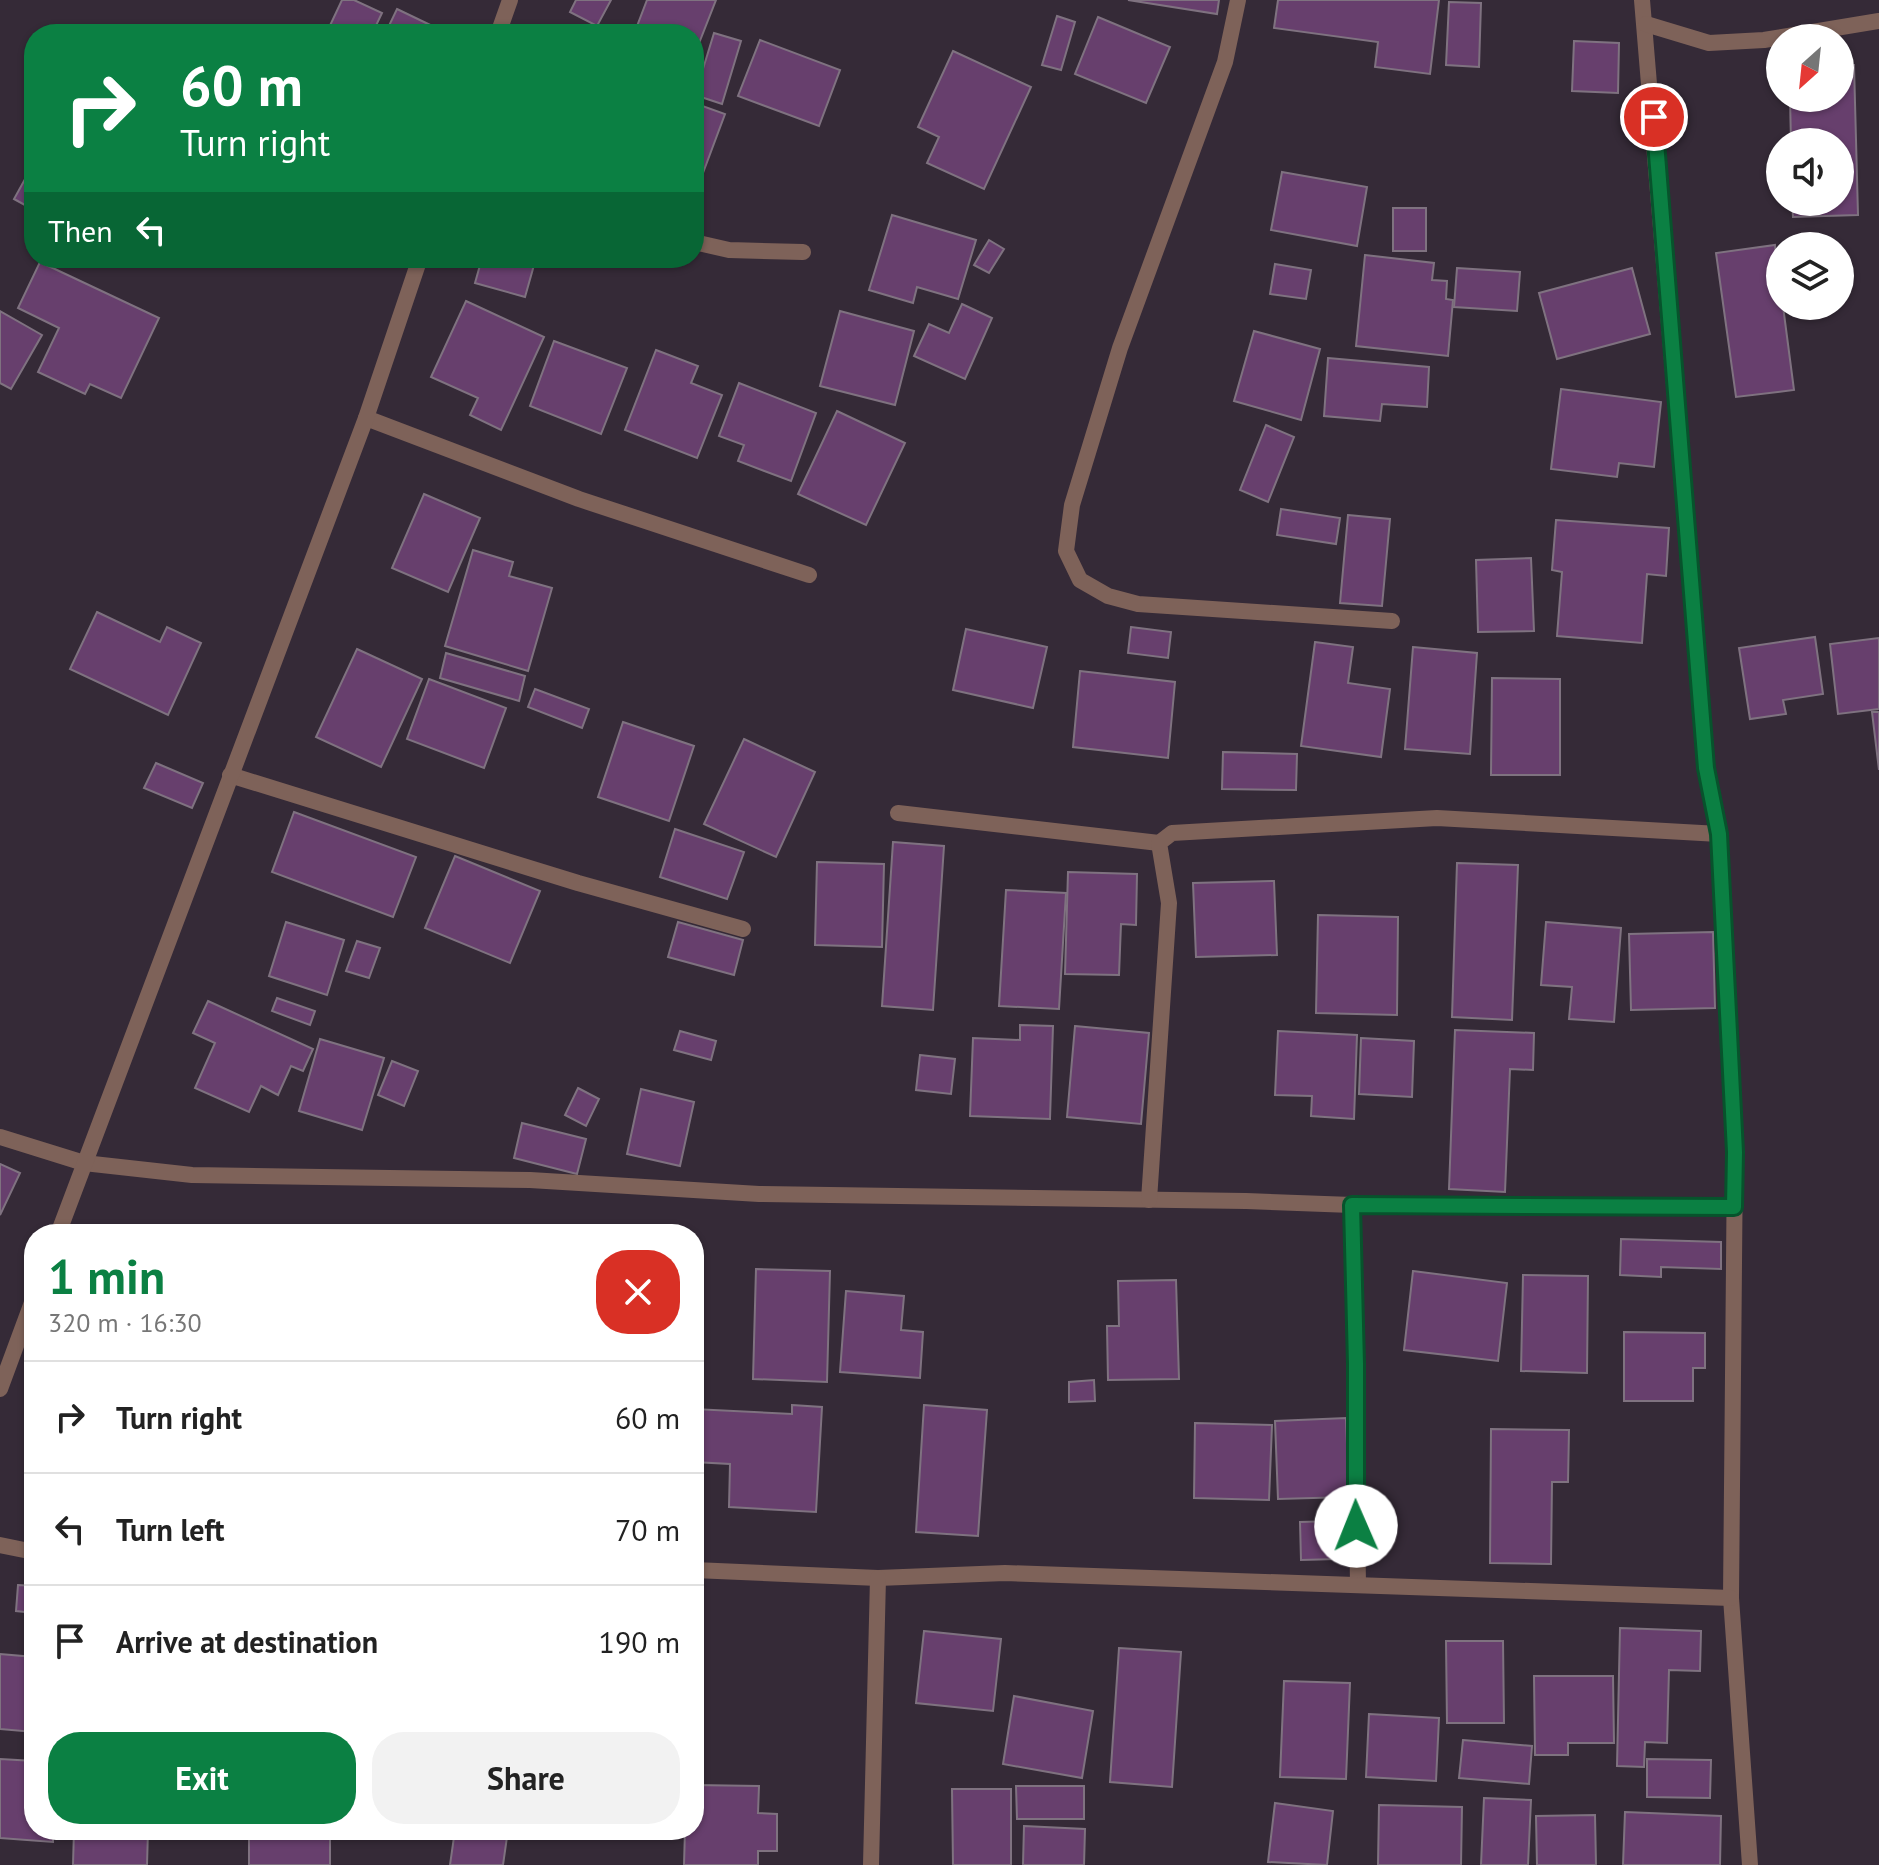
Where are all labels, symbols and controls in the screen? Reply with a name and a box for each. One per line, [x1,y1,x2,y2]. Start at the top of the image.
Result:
north arrow [1766,24,1854,112]
map controls [1766,24,1854,320]
text: 60 m [180,49,303,121]
icon: right [48,56,152,160]
pin [1620,83,1688,151]
icon: arrive [1632,95,1676,139]
text: Turn right [180,119,330,166]
button: sound [1766,128,1854,216]
icon: left [129,208,173,252]
text: Then [48,211,113,250]
button: layers [1766,232,1854,320]
text: 1 min [48,1245,165,1307]
button: close [596,1250,680,1334]
text: 320 m · 16:30 [48,1306,202,1339]
icon: right [48,1395,92,1439]
text: Turn right [116,1398,242,1437]
text: 60 m [615,1398,680,1437]
position arrow [1314,1484,1398,1568]
icon: left [48,1507,92,1551]
text: Turn left [116,1510,224,1549]
text: 70 m [615,1510,680,1549]
icon: arrive [48,1619,92,1663]
text: Arrive at destination [116,1622,378,1661]
text: 190 m [599,1622,680,1661]
button: Exit [48,1732,356,1824]
button: Share [372,1732,680,1824]

